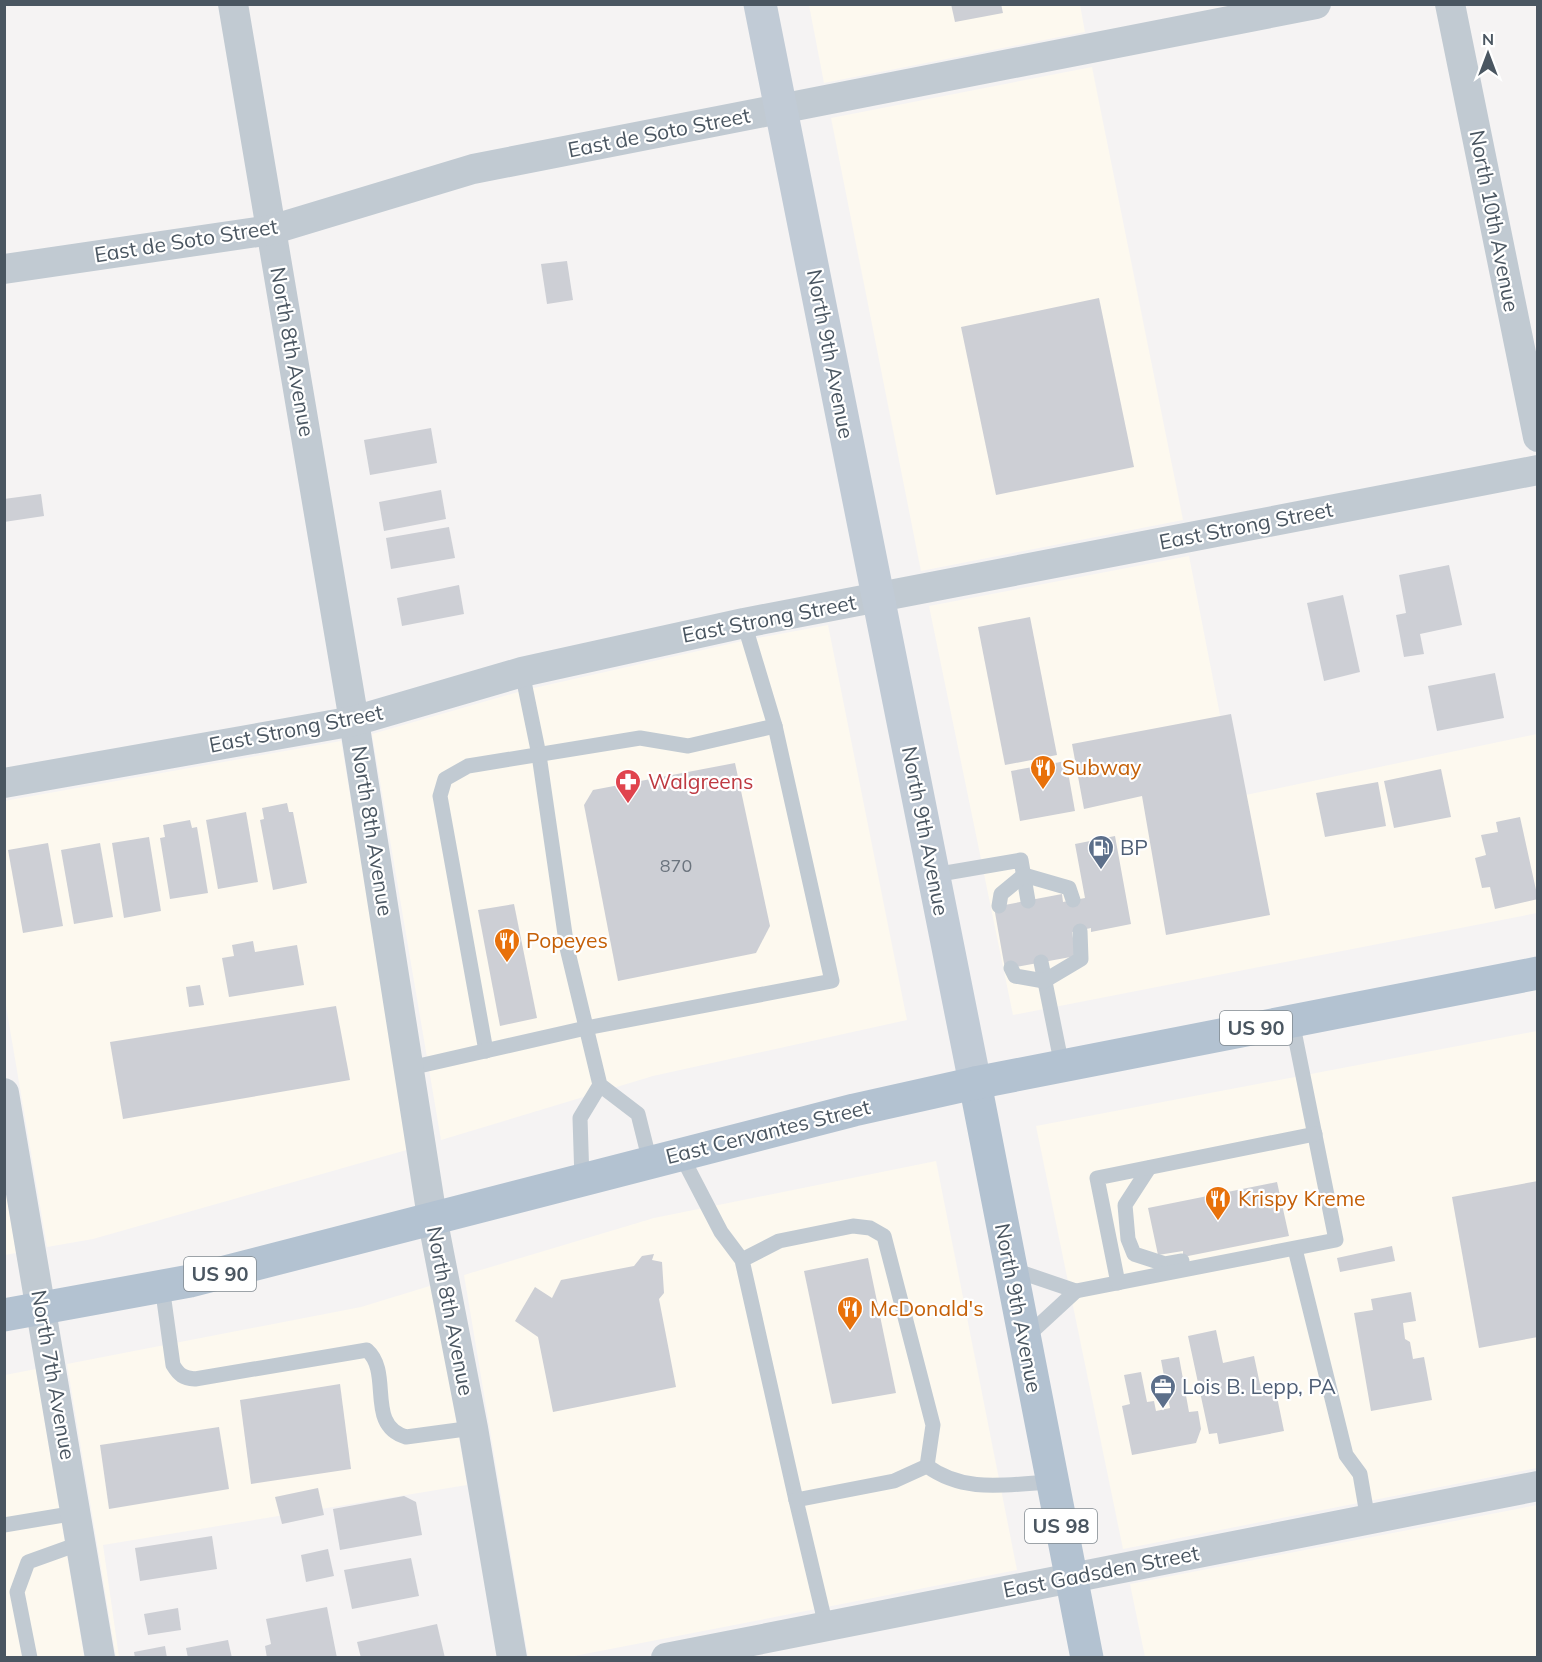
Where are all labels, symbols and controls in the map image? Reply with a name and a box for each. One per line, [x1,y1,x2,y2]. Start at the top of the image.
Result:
north arrow [1458,24,1518,84]
text: N [1482,29,1494,49]
street label: East de Soto Street [565,102,752,162]
street label: North 10th Avenue [1465,128,1525,314]
street label: East de Soto Street [92,213,279,267]
street label: North 8th Avenue [265,265,321,439]
street label: North 9th Avenue [802,267,860,441]
street label: East Strong Street [1157,495,1335,555]
street label: East Strong Street [680,588,858,648]
street label: East Strong Street [207,698,385,758]
street label: North 8th Avenue [347,744,399,918]
street label: North 9th Avenue [897,744,955,918]
restaurant icon: Subway [1028,753,1058,791]
place label: Subway [1062,754,1141,780]
pharmacy icon: Walgreens [613,767,643,805]
place label: Walgreens [648,768,753,794]
fuel station icon: BP [1086,833,1116,871]
place label: BP [1120,834,1148,860]
house number: 870 [660,854,692,877]
restaurant icon: Popeyes [492,926,522,964]
place label: Popeyes [526,927,608,953]
road number: US 90 [1220,1011,1292,1045]
street label: East Cervantes Street [663,1093,873,1169]
restaurant icon: Krispy Kreme [1203,1184,1233,1222]
place label: Krispy Kreme [1238,1185,1366,1211]
street label: North 9th Avenue [990,1221,1048,1395]
street label: North 8th Avenue [422,1224,480,1398]
road number: US 90 [184,1257,256,1291]
street label: North 7th Avenue [26,1288,82,1462]
restaurant icon: McDonald's [835,1294,865,1332]
place label: McDonald's [870,1295,984,1321]
office icon: Lois B. Lepp, PA [1148,1372,1178,1410]
place label: Lois B. Lepp, PA [1182,1373,1337,1399]
road number: US 98 [1025,1509,1097,1543]
street label: East Gadsden Street [1001,1539,1201,1603]

